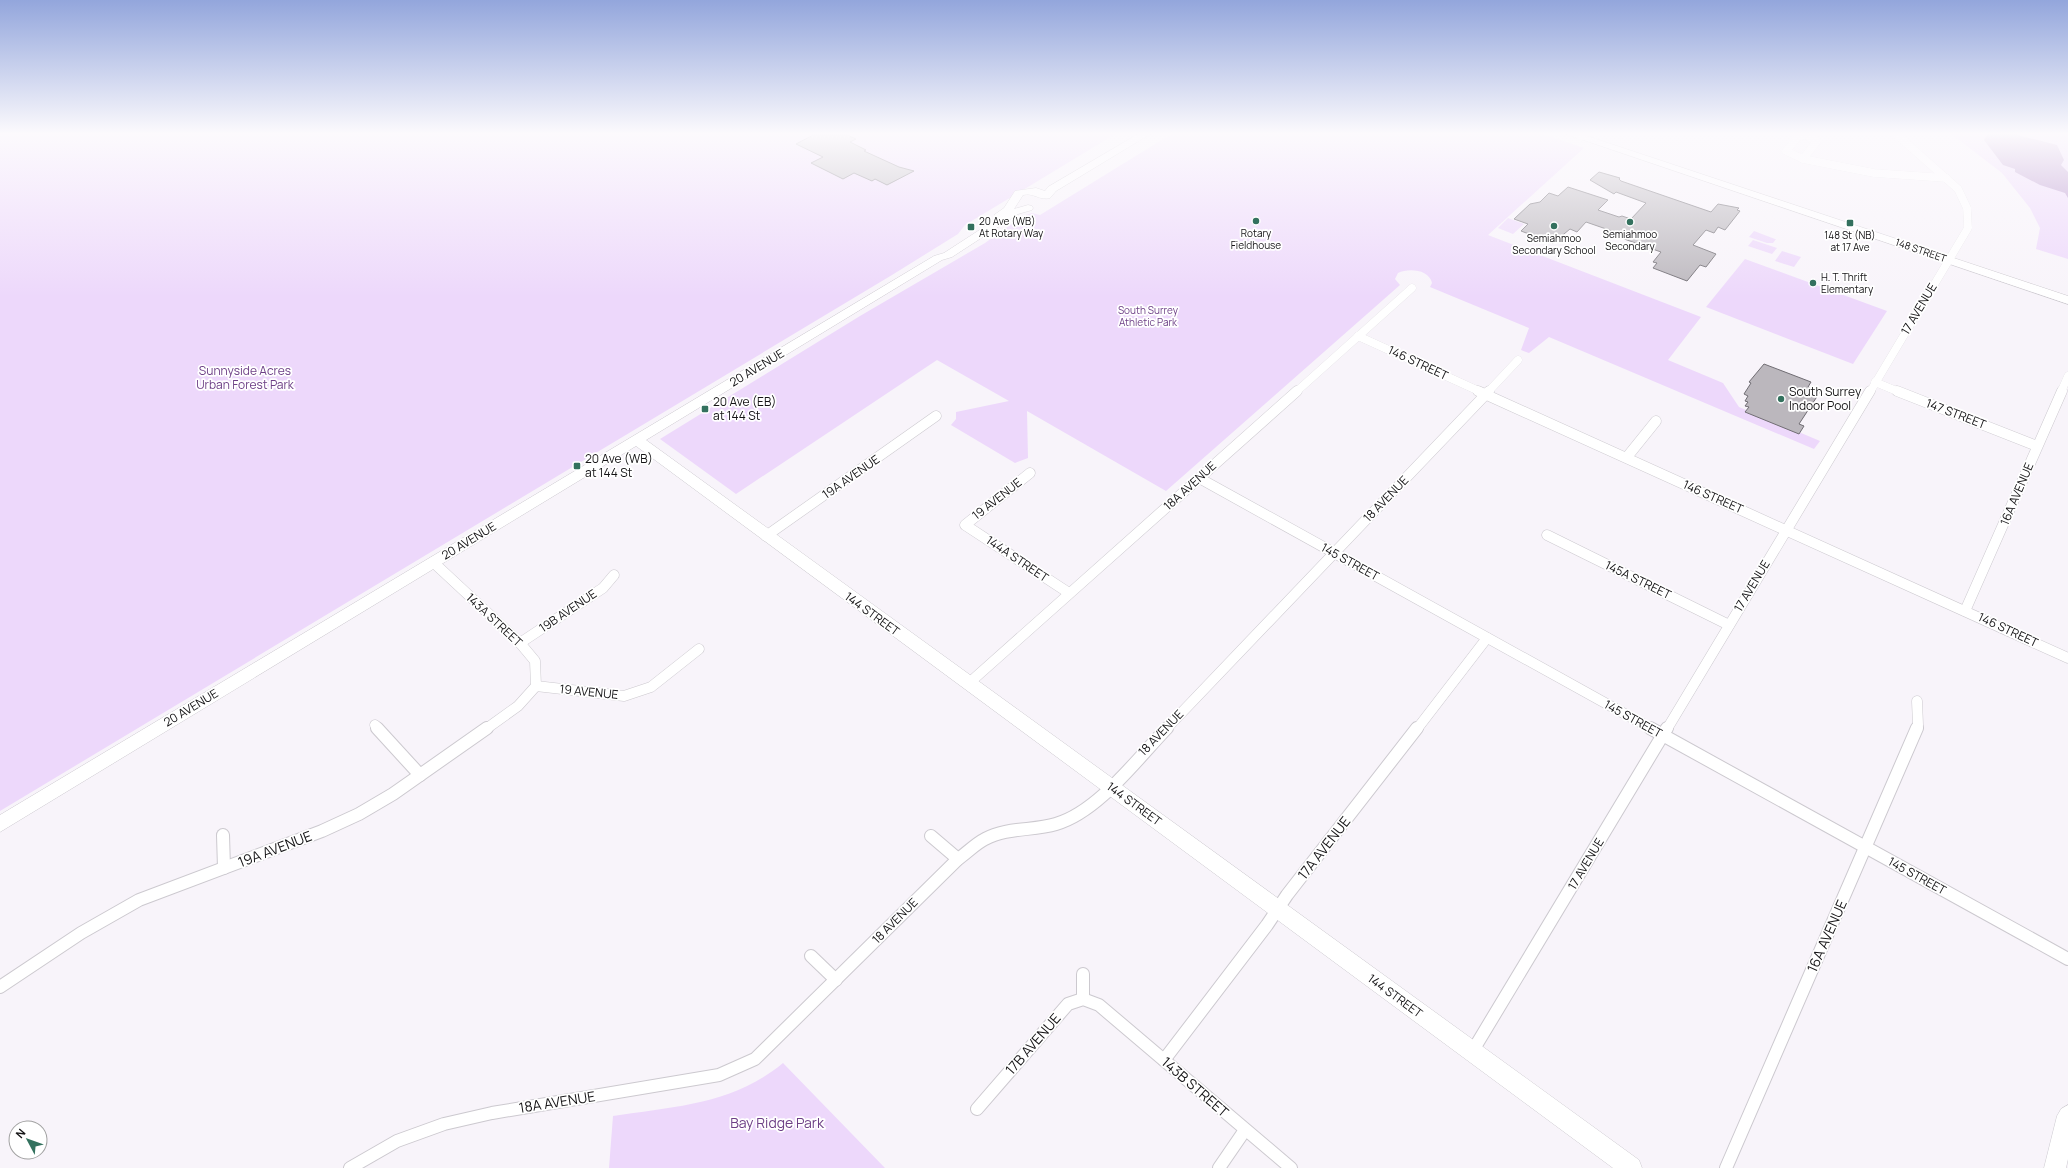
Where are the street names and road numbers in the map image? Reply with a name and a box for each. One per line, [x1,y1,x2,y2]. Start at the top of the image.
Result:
street label: 148 STREET [1893,235,1949,265]
street label: 17 AVENUE [1896,280,1941,338]
street label: 146 STREET [1385,341,1452,384]
street label: 20 AVENUE [726,345,787,391]
street label: 147 STREET [1924,394,1989,433]
street label: 19A AVENUE [819,450,883,503]
street label: 18A AVENUE [1159,457,1220,514]
street label: 16A AVENUE [1996,460,2037,528]
street label: 18 AVENUE [1359,472,1412,526]
street label: 19 AVENUE [968,474,1025,523]
street label: 146 STREET [1680,476,1747,518]
street label: 20 AVENUE [438,518,499,564]
street label: 144A STREET [983,531,1053,586]
street label: 145 STREET [1318,539,1383,585]
street label: 145A STREET [1602,556,1675,603]
street label: 17 AVENUE [1729,557,1774,615]
street label: 19B AVENUE [536,585,600,636]
street label: 144 STREET [841,588,904,640]
street label: 143A STREET [462,589,527,651]
street label: 146 STREET [1975,608,2042,651]
street label: 19 AVENUE [559,680,619,703]
street label: 20 AVENUE [160,685,221,731]
street label: 145 STREET [1601,696,1666,742]
street label: 18 AVENUE [1134,706,1187,760]
street label: 144 STREET [1103,778,1166,830]
street label: 17A AVENUE [1293,812,1354,883]
street label: 19A AVENUE [235,826,314,871]
street label: 17 AVENUE [1563,835,1608,893]
street label: 145 STREET [1885,853,1950,899]
street label: 18 AVENUE [868,894,921,947]
street label: 16A AVENUE [1802,897,1851,975]
street label: 144 STREET [1364,970,1427,1022]
street label: 17B AVENUE [1001,1009,1065,1078]
street label: 143B STREET [1158,1052,1233,1121]
street label: 18A AVENUE [517,1086,596,1117]

